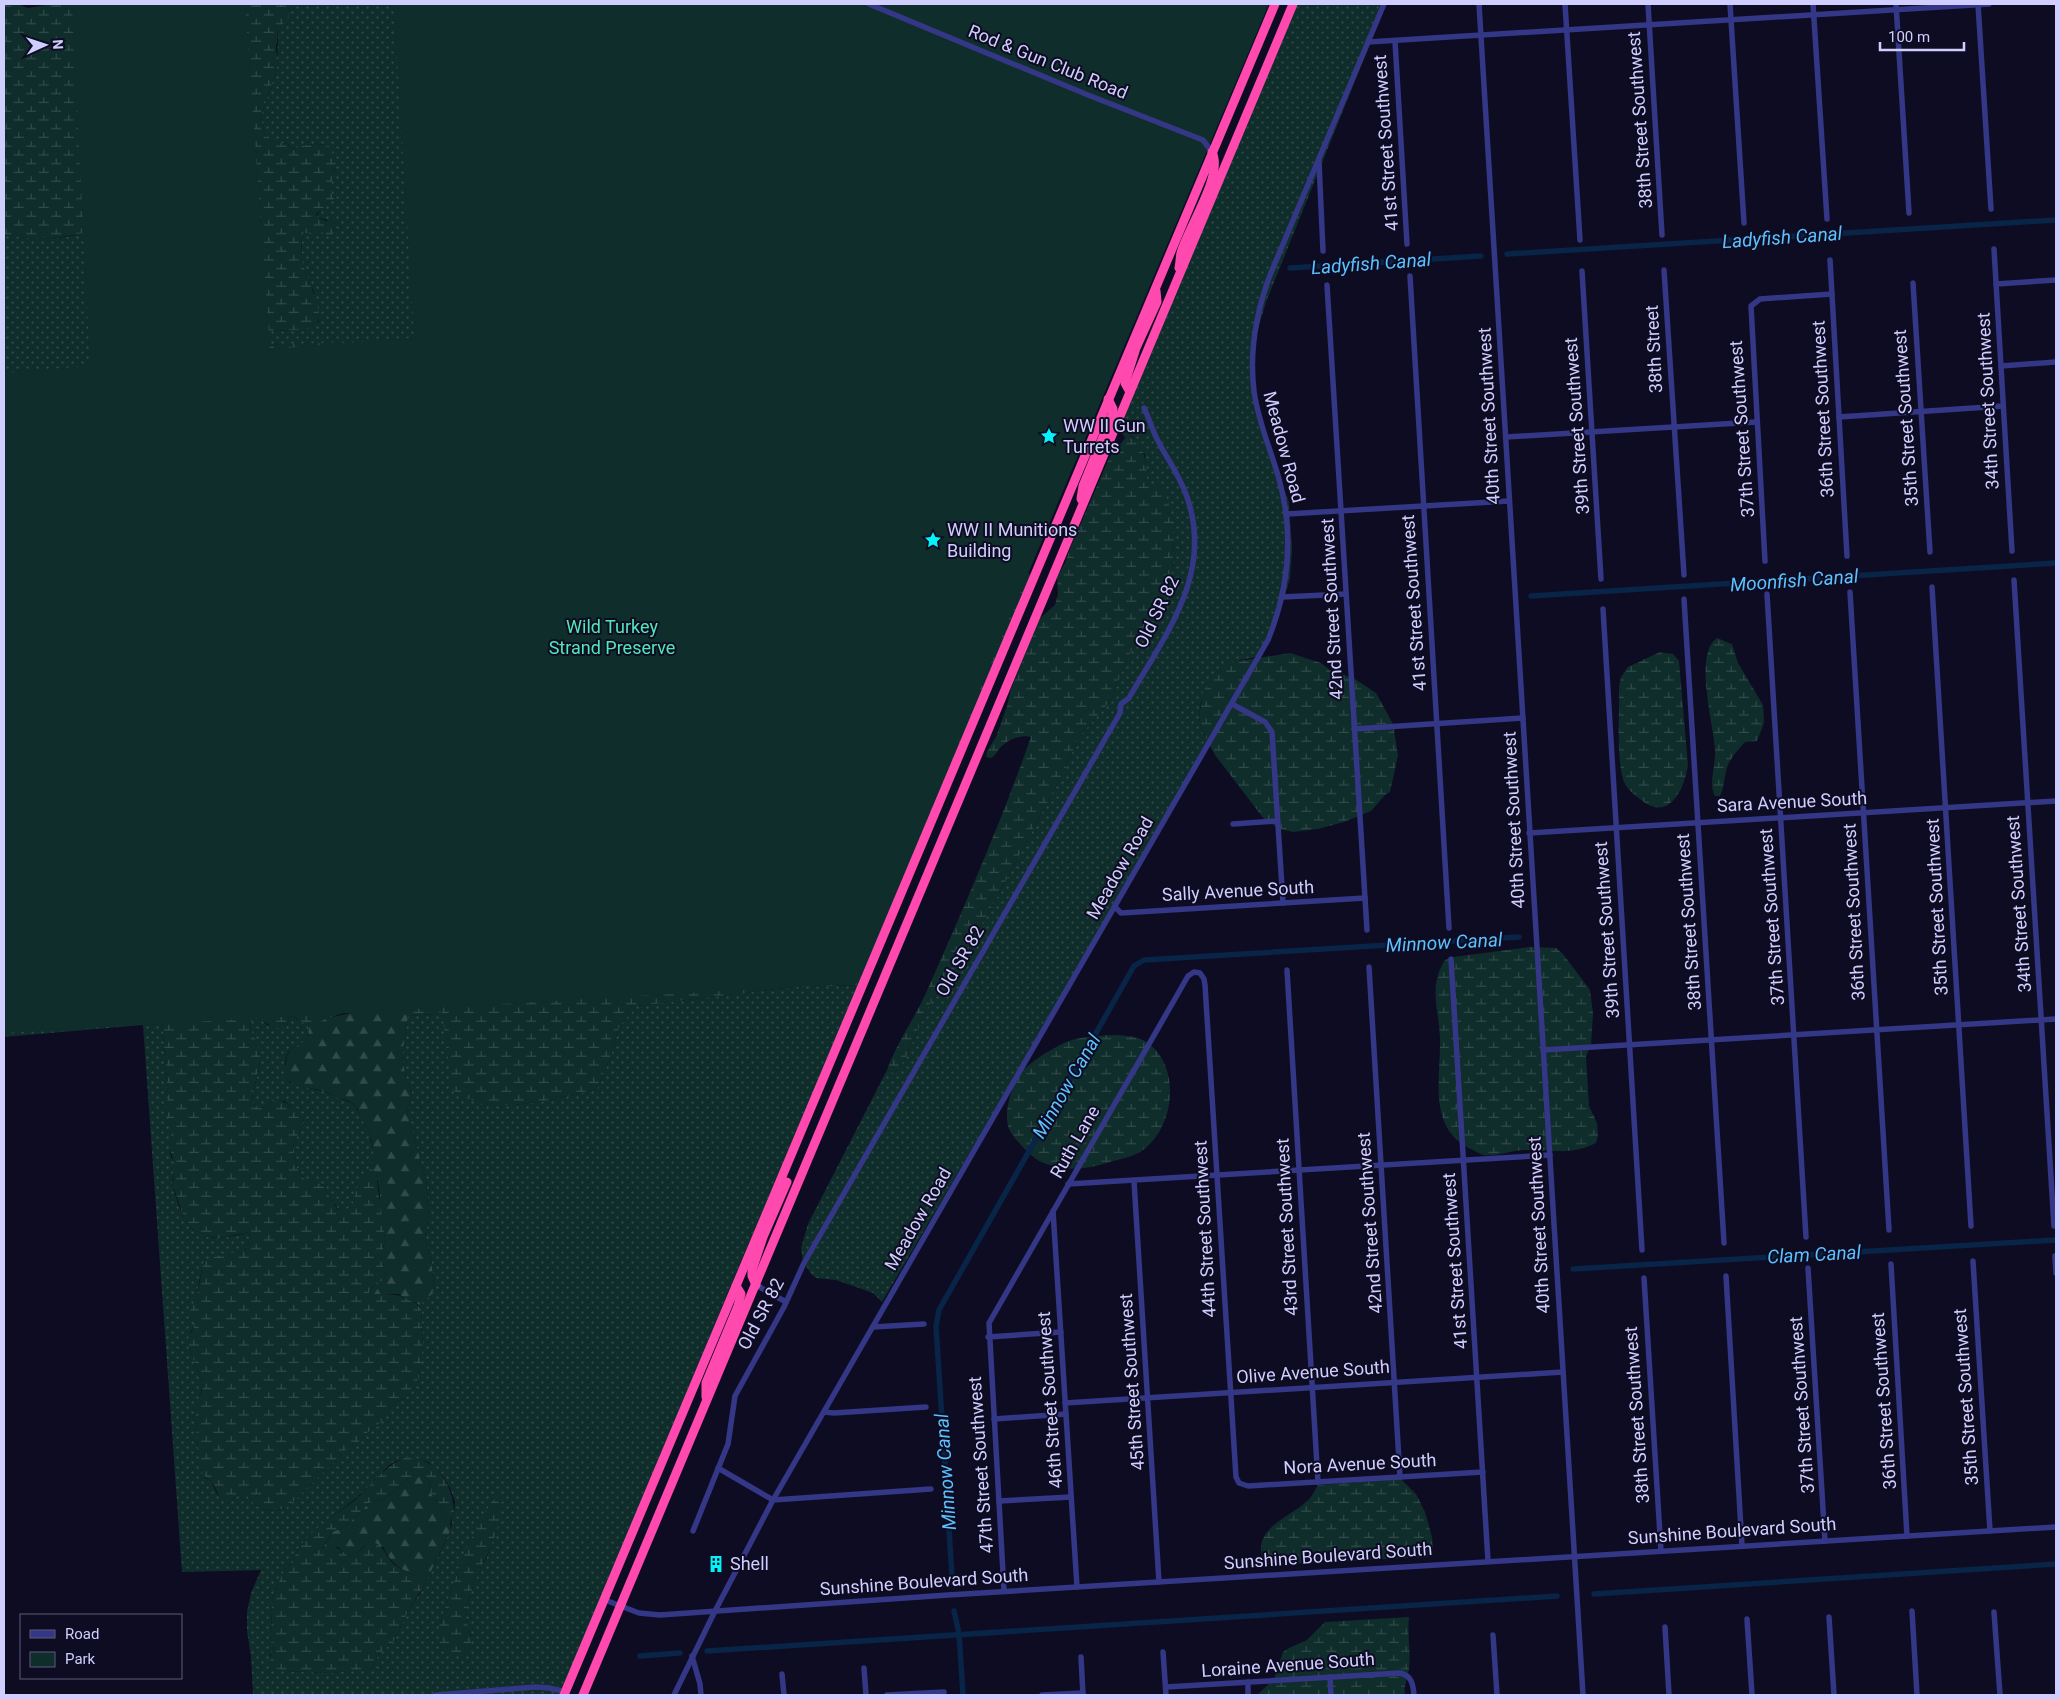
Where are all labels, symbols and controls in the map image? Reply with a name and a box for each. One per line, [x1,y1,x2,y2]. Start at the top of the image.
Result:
north arrow [20,20,70,70]
street label: Rod & Gun Club Road [965,20,1131,103]
scale bar [1880,20,1964,52]
text: 100 m [1888,28,1930,46]
street label: 38th Street Southwest [1623,31,1656,209]
text: N [50,39,66,50]
street label: 41st Street Southwest [1369,54,1402,232]
water label: Ladyfish Canal [1721,222,1843,253]
water label: Ladyfish Canal [1310,248,1432,279]
street label: 38th Street [1641,304,1666,394]
street label: 34th Street Southwest [1972,312,2003,490]
street label: 36th Street Southwest [1807,320,1838,498]
street label: 40th Street Southwest [1473,327,1504,505]
street label: 35th Street Southwest [1889,329,1922,507]
street label: 39th Street Southwest [1560,337,1593,515]
street label: 37th Street Southwest [1725,340,1758,518]
street label: Meadow Road [1259,389,1309,505]
place label: WW II Gun Turrets [1063,415,1146,457]
place icon: WW II Gun Turrets [1039,426,1059,446]
street label: 41st Street Southwest [1397,514,1430,692]
street label: 42nd Street Southwest [1316,518,1347,700]
place label: WW II Munitions Building [947,519,1077,561]
place icon: WW II Munitions Building [923,530,943,550]
water label: Moonfish Canal [1729,565,1859,596]
street label: Old SR 82 [1130,572,1183,651]
park label: Wild Turkey Strand Preserve [549,616,675,658]
street label: 40th Street Southwest [1498,731,1529,909]
street label: Sara Avenue South [1716,787,1868,816]
street label: Meadow Road [1082,813,1157,923]
street label: 34th Street Southwest [2002,815,2035,993]
street label: 35th Street Southwest [1921,818,1952,996]
street label: 36th Street Southwest [1838,823,1869,1001]
street label: 37th Street Southwest [1755,828,1788,1006]
street label: 38th Street Southwest [1672,833,1705,1011]
street label: 39th Street Southwest [1590,841,1623,1019]
street label: Sally Avenue South [1161,876,1315,905]
street label: Old SR 82 [931,922,988,1000]
water label: Minnow Canal [1385,928,1503,957]
water label: Minnow Canal [1027,1030,1106,1143]
street label: Ruth Lane [1045,1102,1104,1182]
street label: 42nd Street Southwest [1353,1132,1386,1314]
street label: 40th Street Southwest [1523,1136,1554,1314]
street label: 43rd Street Southwest [1271,1138,1302,1316]
street label: 44th Street Southwest [1189,1140,1220,1318]
street label: Meadow Road [880,1164,955,1274]
street label: 41st Street Southwest [1438,1172,1471,1350]
water label: Clam Canal [1766,1241,1862,1268]
street label: Old SR 82 [733,1274,788,1353]
street label: 45th Street Southwest [1115,1293,1148,1471]
street label: 35th Street Southwest [1949,1308,1982,1486]
street label: 46th Street Southwest [1033,1311,1066,1489]
street label: 36th Street Southwest [1867,1312,1900,1490]
street label: 37th Street Southwest [1785,1316,1818,1494]
street label: 38th Street Southwest [1620,1326,1653,1504]
street label: Olive Avenue South [1236,1356,1390,1387]
street label: 47th Street Southwest [964,1376,997,1554]
water label: Minnow Canal [930,1412,961,1531]
street label: Nora Avenue South [1283,1449,1437,1478]
street label: Sunshine Boulevard South [1627,1513,1837,1548]
street label: Sunshine Boulevard South [1223,1538,1433,1573]
place label: Shell [730,1553,769,1574]
building icon: Shell [706,1554,726,1574]
street label: Sunshine Boulevard South [819,1564,1029,1599]
legend [20,1614,182,1679]
text: Road [65,1625,99,1643]
street label: Loraine Avenue South [1201,1648,1375,1681]
text: Park [65,1650,96,1668]

